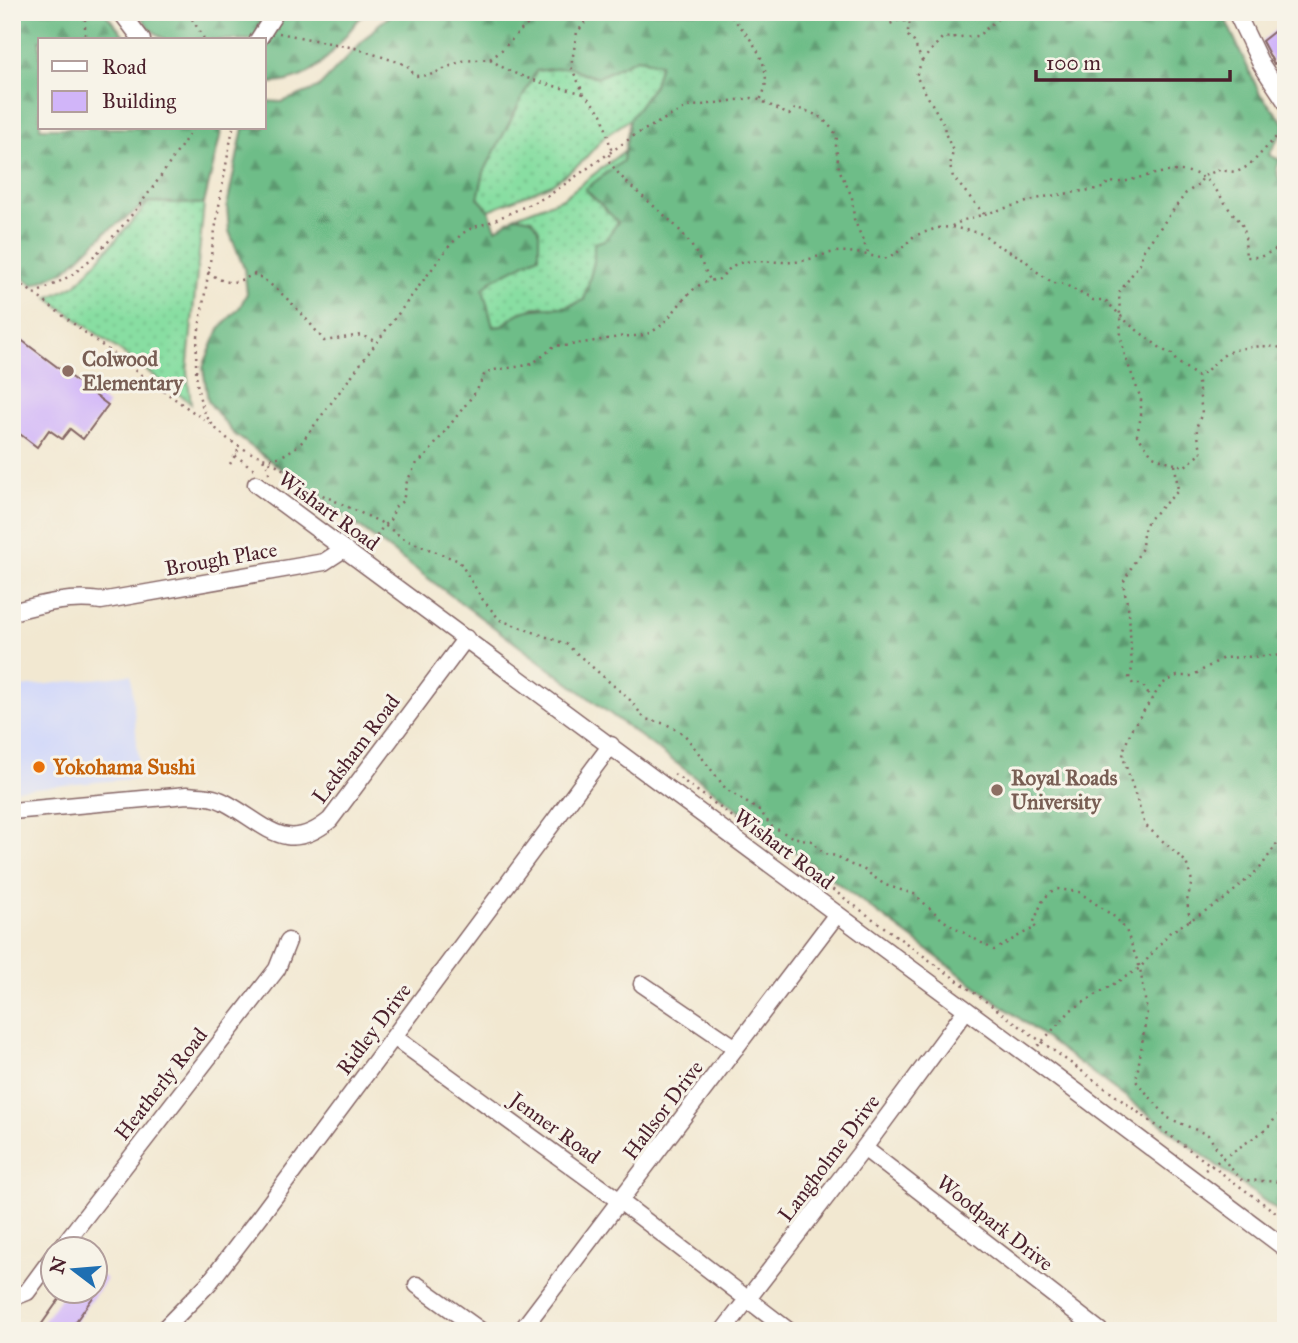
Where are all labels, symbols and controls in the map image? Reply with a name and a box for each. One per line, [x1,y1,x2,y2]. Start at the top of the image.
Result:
legend [38,38,266,130]
scale bar [1036,38,1230,82]
text: 100 m [1046,50,1101,76]
text: Road [102,54,147,80]
text: Building [102,88,176,114]
place label: Colwood Elementary [82,346,184,396]
marker: Colwood Elementary [60,363,76,379]
street label: Wishart Road [273,466,385,557]
street label: Brough Place [163,536,279,582]
street label: Ledsham Road [307,689,406,809]
place label: Yokohama Sushi [52,754,196,780]
marker: Yokohama Sushi [31,759,47,775]
place label: Royal Roads University [1011,765,1118,815]
marker: Royal Roads University [989,782,1005,798]
street label: Wishart Road [729,803,840,895]
street label: Ridley Drive [331,978,417,1080]
street label: Heatherly Road [109,1022,213,1145]
street label: Hallsor Drive [617,1055,709,1165]
street label: Jenner Road [503,1085,606,1170]
street label: Langholme Drive [773,1089,886,1227]
street label: Woodpark Drive [931,1169,1059,1277]
north arrow [38,1234,108,1304]
text: N [45,1255,71,1276]

